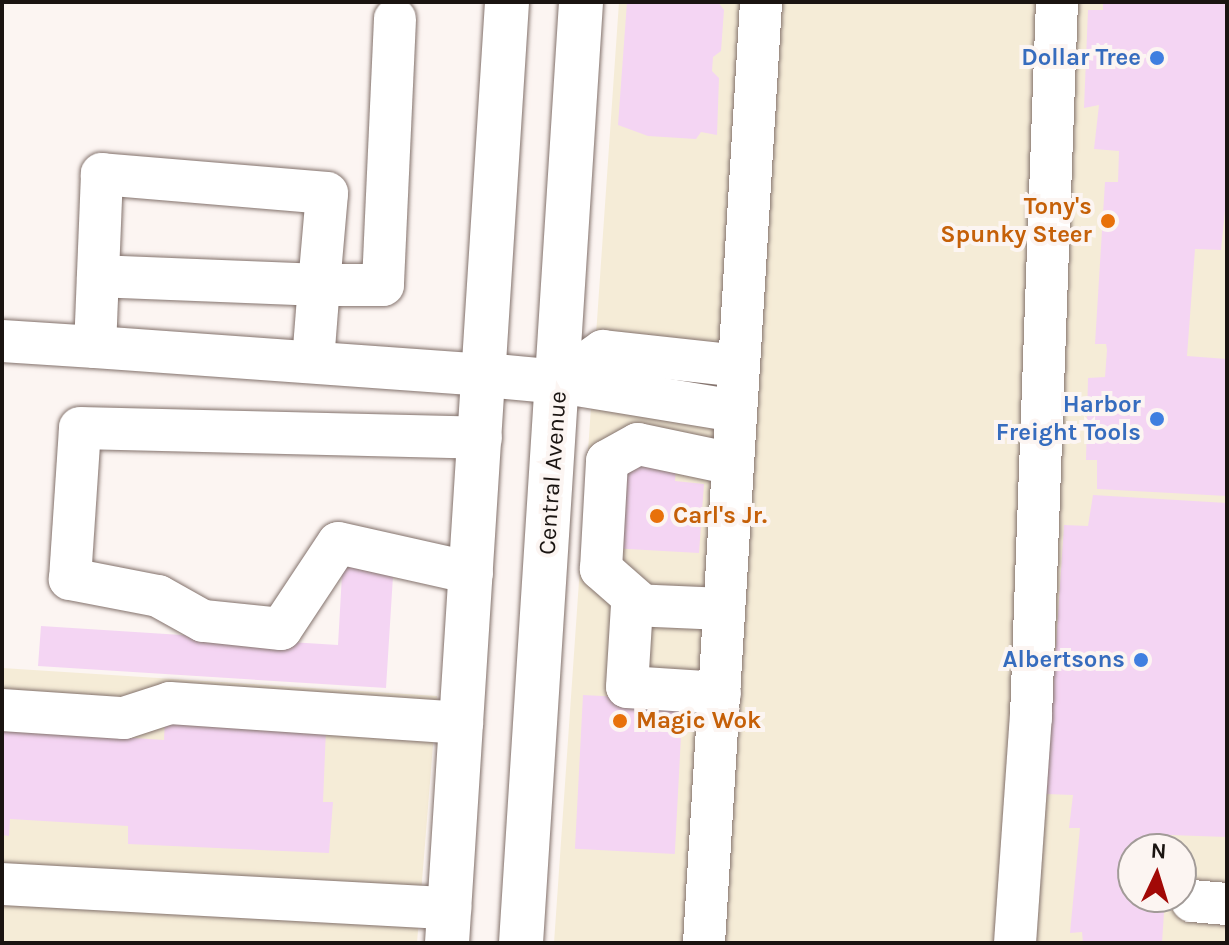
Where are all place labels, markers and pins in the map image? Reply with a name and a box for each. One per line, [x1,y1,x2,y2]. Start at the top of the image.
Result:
place label: Dollar Tree [1021,44,1141,72]
marker: Dollar Tree [1148,49,1166,67]
place label: Tony's Spunky Steer [940,193,1092,249]
marker: Tony's Spunky Steer [1099,212,1117,230]
place label: Harbor Freight Tools [996,391,1141,447]
marker: Harbor Freight Tools [1148,410,1166,428]
place label: Carl's Jr. [673,502,767,530]
marker: Carl's Jr. [648,507,666,525]
place label: Albertsons [1002,646,1125,674]
marker: Albertsons [1132,651,1150,669]
place label: Magic Wok [636,707,761,735]
marker: Magic Wok [611,712,629,730]

